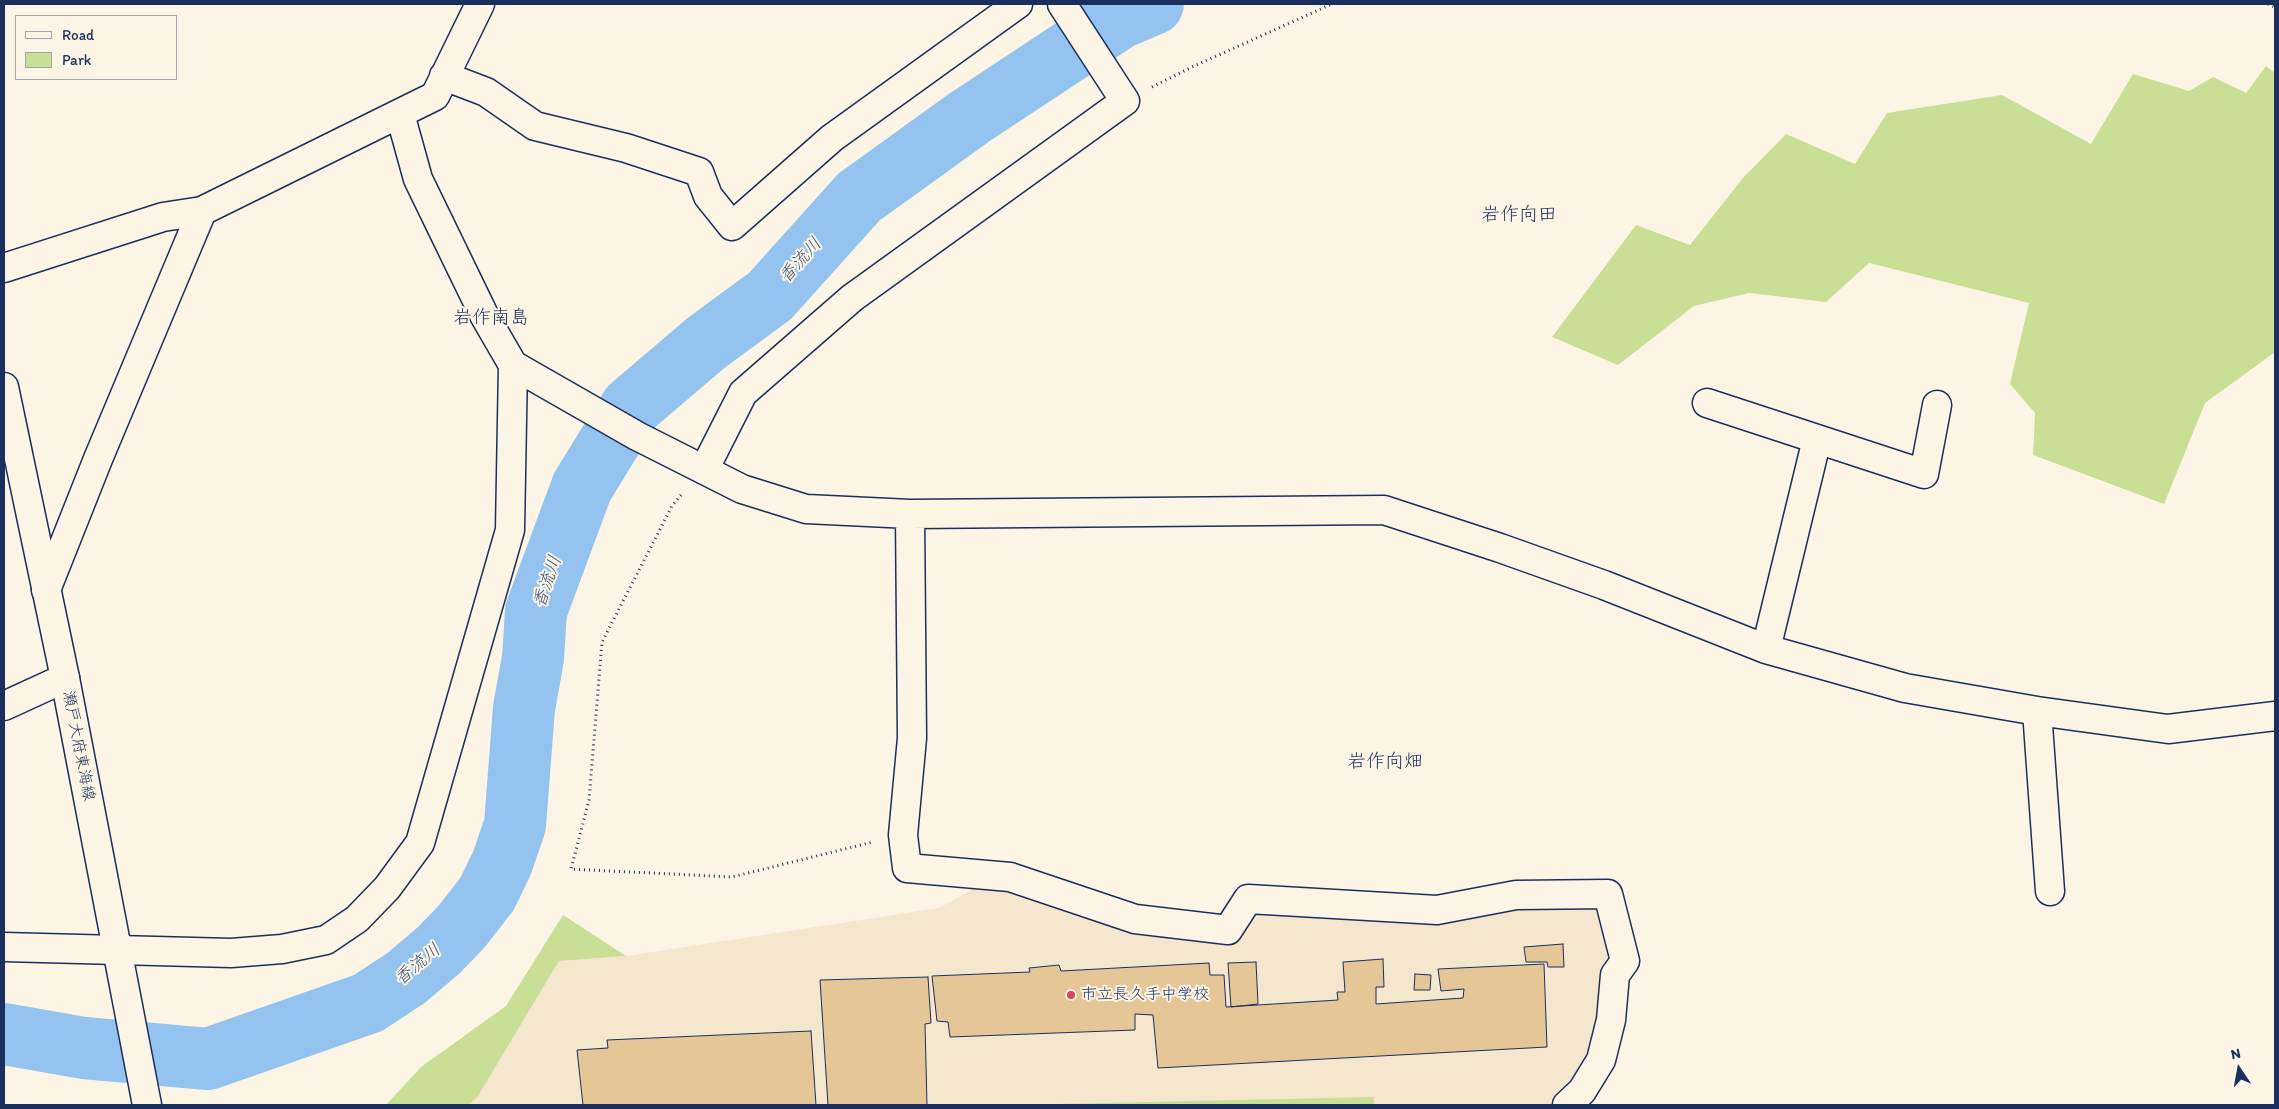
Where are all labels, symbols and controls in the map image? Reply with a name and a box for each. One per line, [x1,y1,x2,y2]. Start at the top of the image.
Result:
legend [15,15,178,80]
text: Road [62,26,94,44]
text: Park [62,51,92,69]
district label: 岩作向田 [1481,204,1557,226]
water label: 香流川 [775,234,827,288]
district label: 岩作南島 [453,307,529,329]
water label: 香流川 [529,553,567,611]
street label: 瀬戸大府東海線 [58,689,98,803]
district label: 岩作向畑 [1347,751,1423,773]
water label: 香流川 [390,939,446,991]
place label: 市立長久手中学校 [1081,985,1209,1005]
marker: 市立長久手中学校 [1065,989,1077,1001]
north arrow [2214,1044,2264,1094]
text: N [2229,1045,2242,1063]

